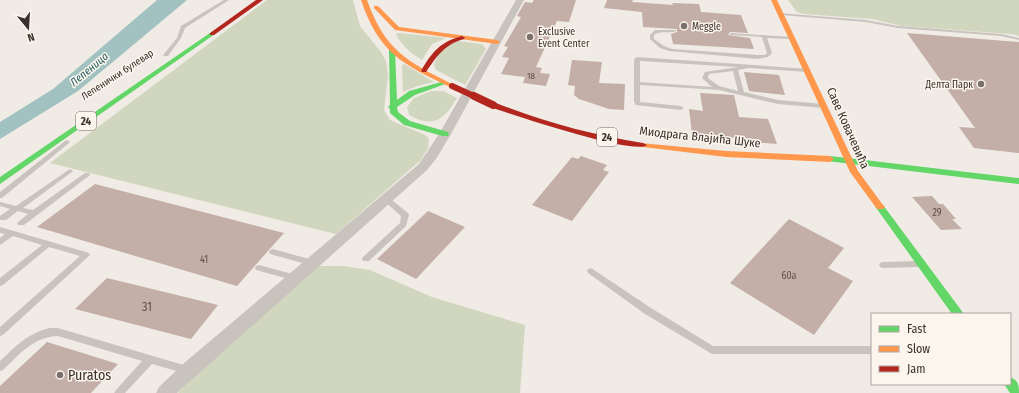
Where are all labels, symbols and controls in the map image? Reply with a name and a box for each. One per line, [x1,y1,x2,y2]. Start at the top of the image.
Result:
north arrow [8,8,48,48]
marker: Meggle [679,21,689,31]
place label: Meggle [692,21,721,33]
place label: Exclusive Event Center [538,26,590,50]
text: N [26,30,36,44]
marker: Exclusive Event Center [525,32,535,42]
street label: Лепенички булевар [79,47,156,103]
water label: Лепеница [67,50,111,90]
house number: 18 [527,71,536,81]
place label: Делта Парк [925,79,973,91]
marker: Делта Парк [976,79,986,89]
street label: Саве Ковачевића [824,85,872,171]
road number: 24 [76,112,96,130]
street label: Миодрага Влајића Шуке [639,124,761,150]
road number: 24 [597,128,617,146]
house number: 29 [932,207,942,219]
house number: 41 [200,254,208,266]
house number: 60a [781,270,797,282]
house number: 31 [142,300,152,314]
legend [871,313,1011,385]
text: Fast [907,322,926,336]
text: Slow [907,342,930,356]
text: Jam [907,362,925,376]
place label: Puratos [68,367,111,384]
marker: Puratos [55,370,65,380]

